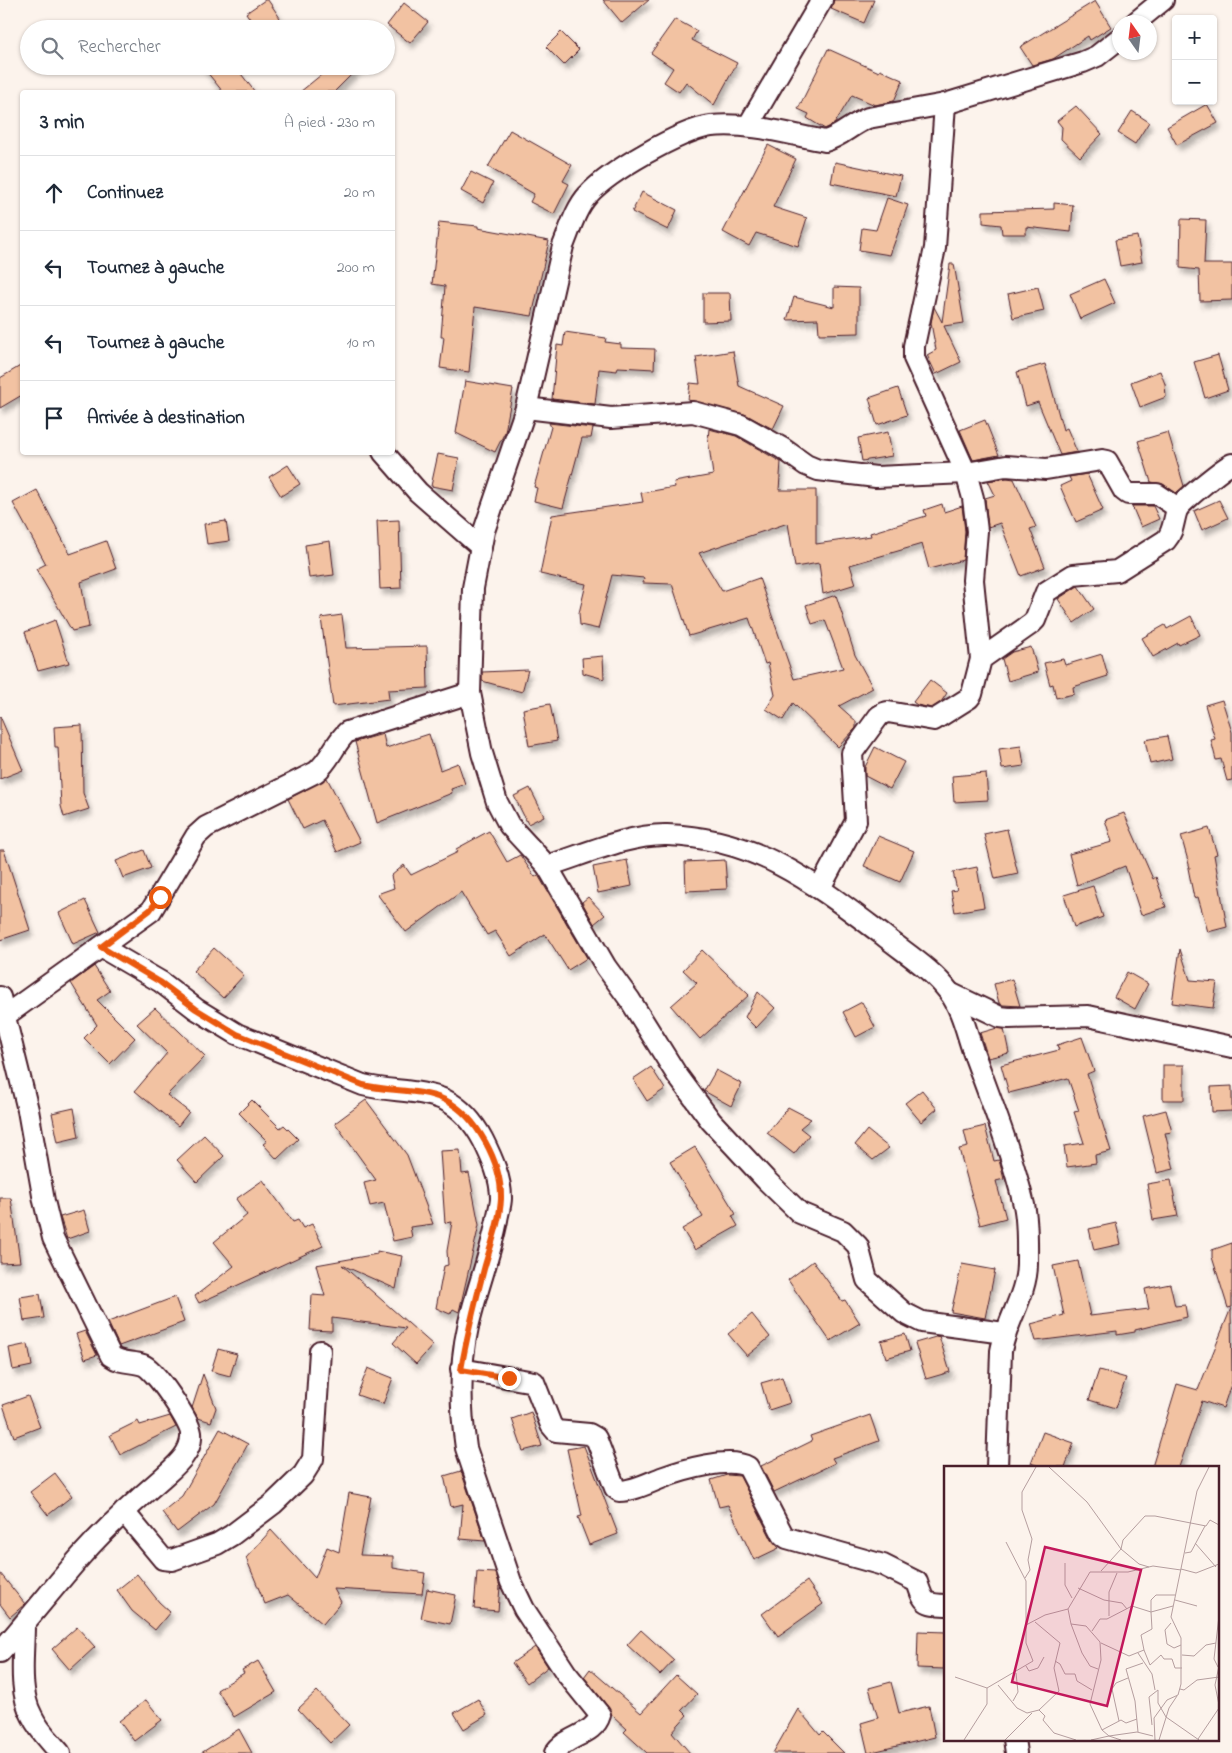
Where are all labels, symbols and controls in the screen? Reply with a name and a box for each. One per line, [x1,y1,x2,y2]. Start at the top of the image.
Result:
north arrow [1112,15,1157,60]
map controls [1172,15,1217,105]
button: + [1172,15,1217,60]
search box [20,20,395,75]
icon: search [38,34,66,62]
text: Rechercher [78,34,161,61]
button: − [1172,60,1217,105]
text: 3 min [40,108,84,138]
text: À pied · 230 m [284,111,375,135]
icon: ahead [40,179,68,207]
text: Continuez [87,180,163,207]
text: 20 m [344,181,375,205]
icon: left [40,254,68,282]
text: Tournez à gauche [87,255,224,282]
text: 200 m [337,256,375,280]
icon: left [40,329,68,357]
text: Tournez à gauche [87,330,224,357]
text: 10 m [347,331,375,355]
icon: arrive [40,404,68,432]
text: Arrivée à destination [87,405,245,432]
route start [149,886,172,909]
route end [498,1367,521,1390]
inset map [944,1466,1220,1740]

